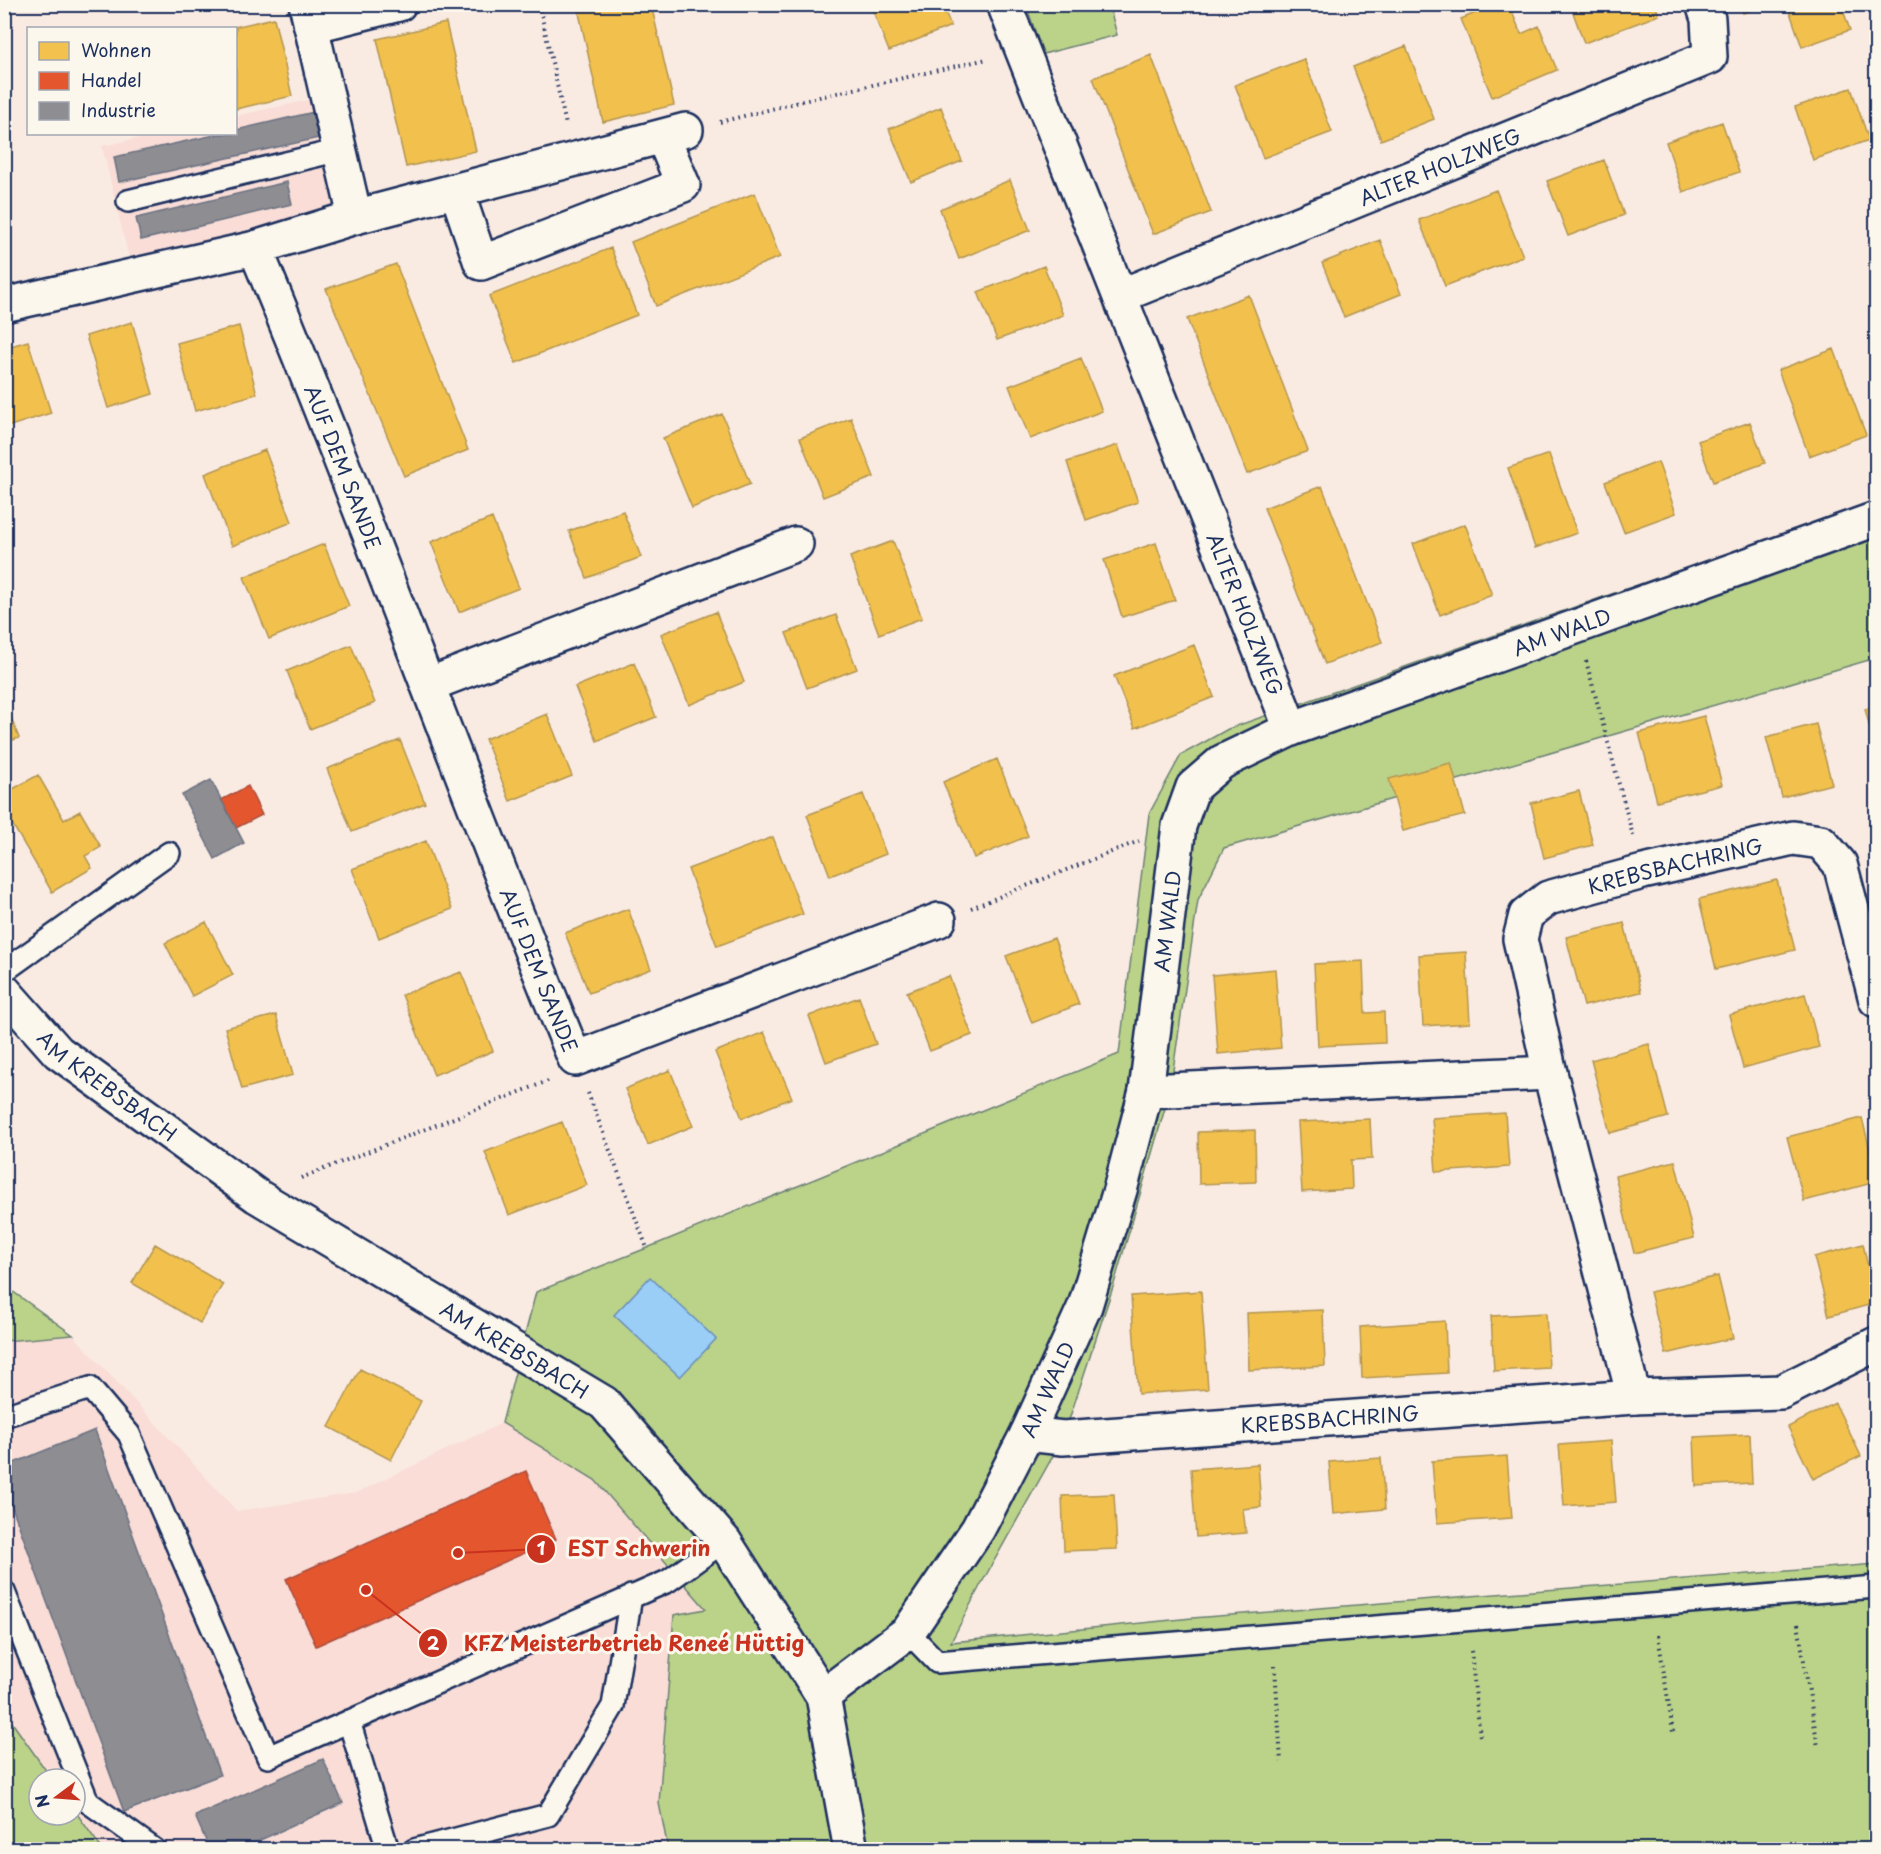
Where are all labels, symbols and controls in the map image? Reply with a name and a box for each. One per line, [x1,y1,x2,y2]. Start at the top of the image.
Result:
legend [27,27,237,135]
text: Wohnen [81,36,152,63]
text: Handel [81,66,142,93]
text: Industrie [81,96,156,123]
street label: ALTER HOLZWEG [1354,120,1525,213]
street label: AUF DEM SANDE [297,380,389,554]
street label: ALTER HOLZWEG [1200,528,1291,700]
street label: AM WALD [1509,600,1615,663]
street label: KREBSBACHRING [1584,830,1766,901]
street label: AM WALD [1146,869,1188,974]
street label: AUF DEM SANDE [493,884,586,1057]
street label: AM KREBSBACH [30,1024,183,1148]
street label: AM KREBSBACH [435,1294,594,1406]
street label: AM WALD [1013,1337,1082,1442]
street label: KREBSBACHRING [1239,1397,1421,1440]
callout: EST Schwerin [526,1529,722,1568]
text: EST Schwerin [568,1531,710,1563]
text: 1 [537,1534,546,1561]
callout: KFZ Meisterbetrieb Reneé Hüttig [418,1624,819,1663]
text: KFZ Meisterbetrieb Reneé Hüttig [464,1626,804,1658]
text: 2 [427,1629,440,1656]
north arrow [27,1767,87,1827]
text: N [28,1792,55,1811]

